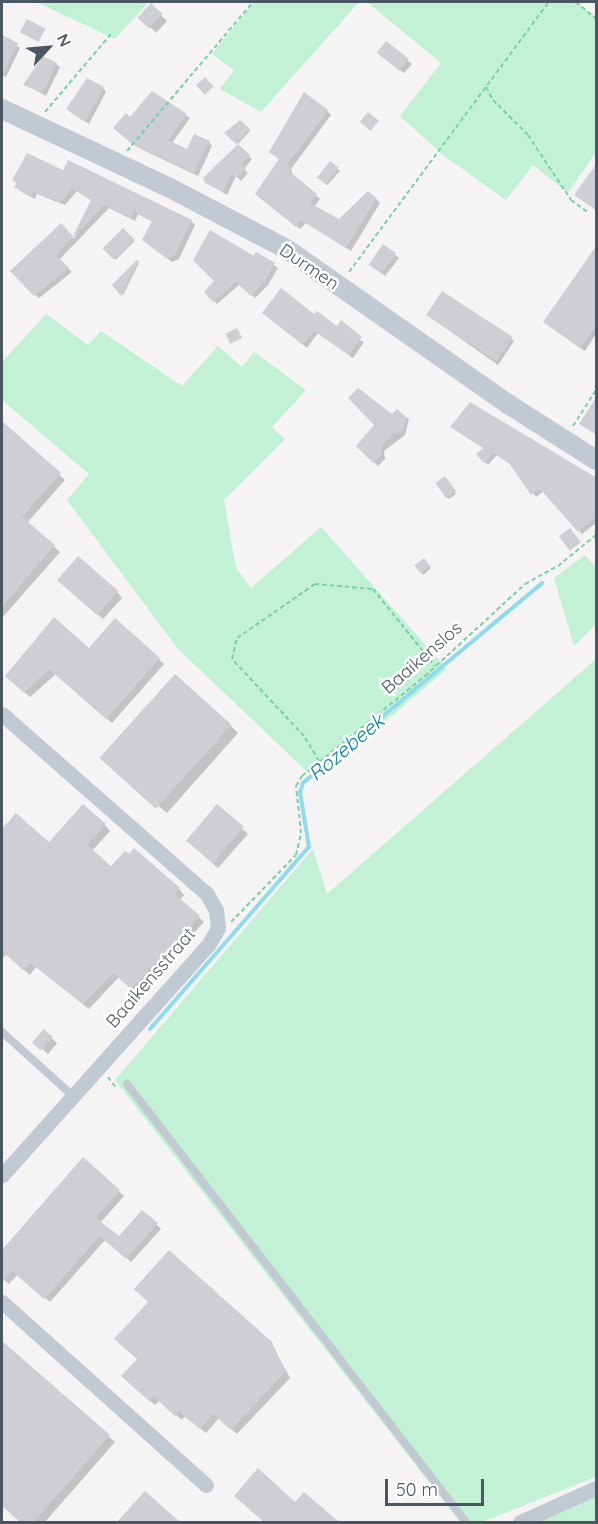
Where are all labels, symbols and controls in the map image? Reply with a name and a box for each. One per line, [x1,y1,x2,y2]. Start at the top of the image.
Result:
north arrow [18,18,78,78]
text: N [53,30,76,50]
street label: Durmen [275,239,343,295]
street label: Baaikenslos [378,617,466,699]
water label: Rozebeek [303,708,389,786]
street label: Baaikensstraat [102,924,200,1032]
scale bar [388,1467,487,1505]
text: 50 m [396,1478,438,1501]

